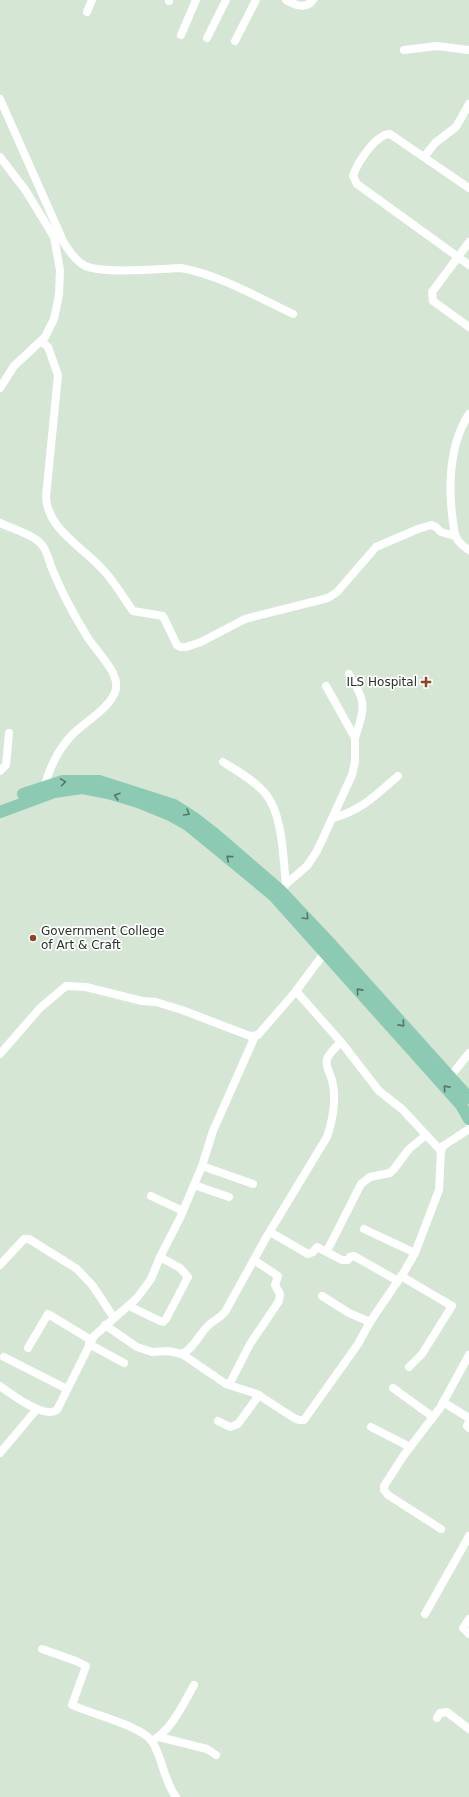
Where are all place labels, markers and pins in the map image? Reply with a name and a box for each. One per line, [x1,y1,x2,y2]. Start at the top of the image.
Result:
place label: ILS Hospital [346,675,417,689]
marker: ILS Hospital [420,676,432,688]
place label: Government College of Art & Craft [41,924,164,952]
marker: Government College of Art & Craft [28,933,38,943]

